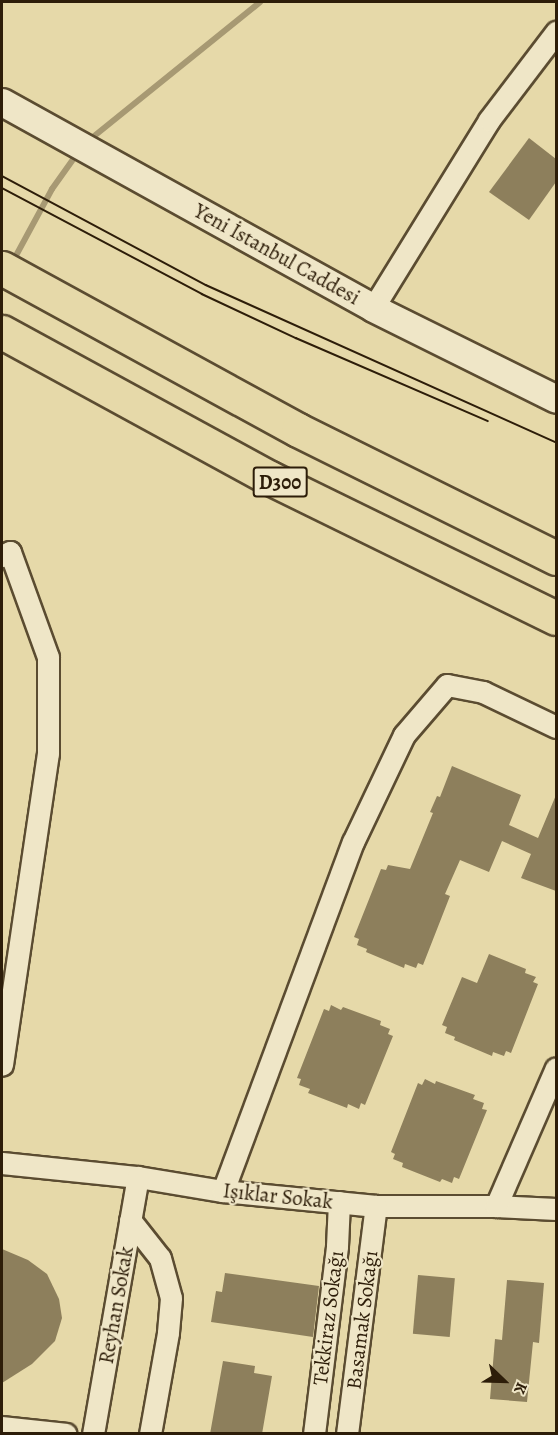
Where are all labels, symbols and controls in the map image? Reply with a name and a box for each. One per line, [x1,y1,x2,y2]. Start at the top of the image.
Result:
street label: Yeni İstanbul Caddesi [190,198,364,310]
road number: D300 [252,465,308,499]
street label: Işıklar Sokak [222,1178,334,1214]
street label: Reyhan Sokak [93,1244,139,1366]
street label: Tekkiraz Sokağı [307,1249,349,1387]
street label: Basamak Sokağı [341,1249,383,1391]
north arrow [474,1351,534,1411]
text: K [508,1379,533,1397]

